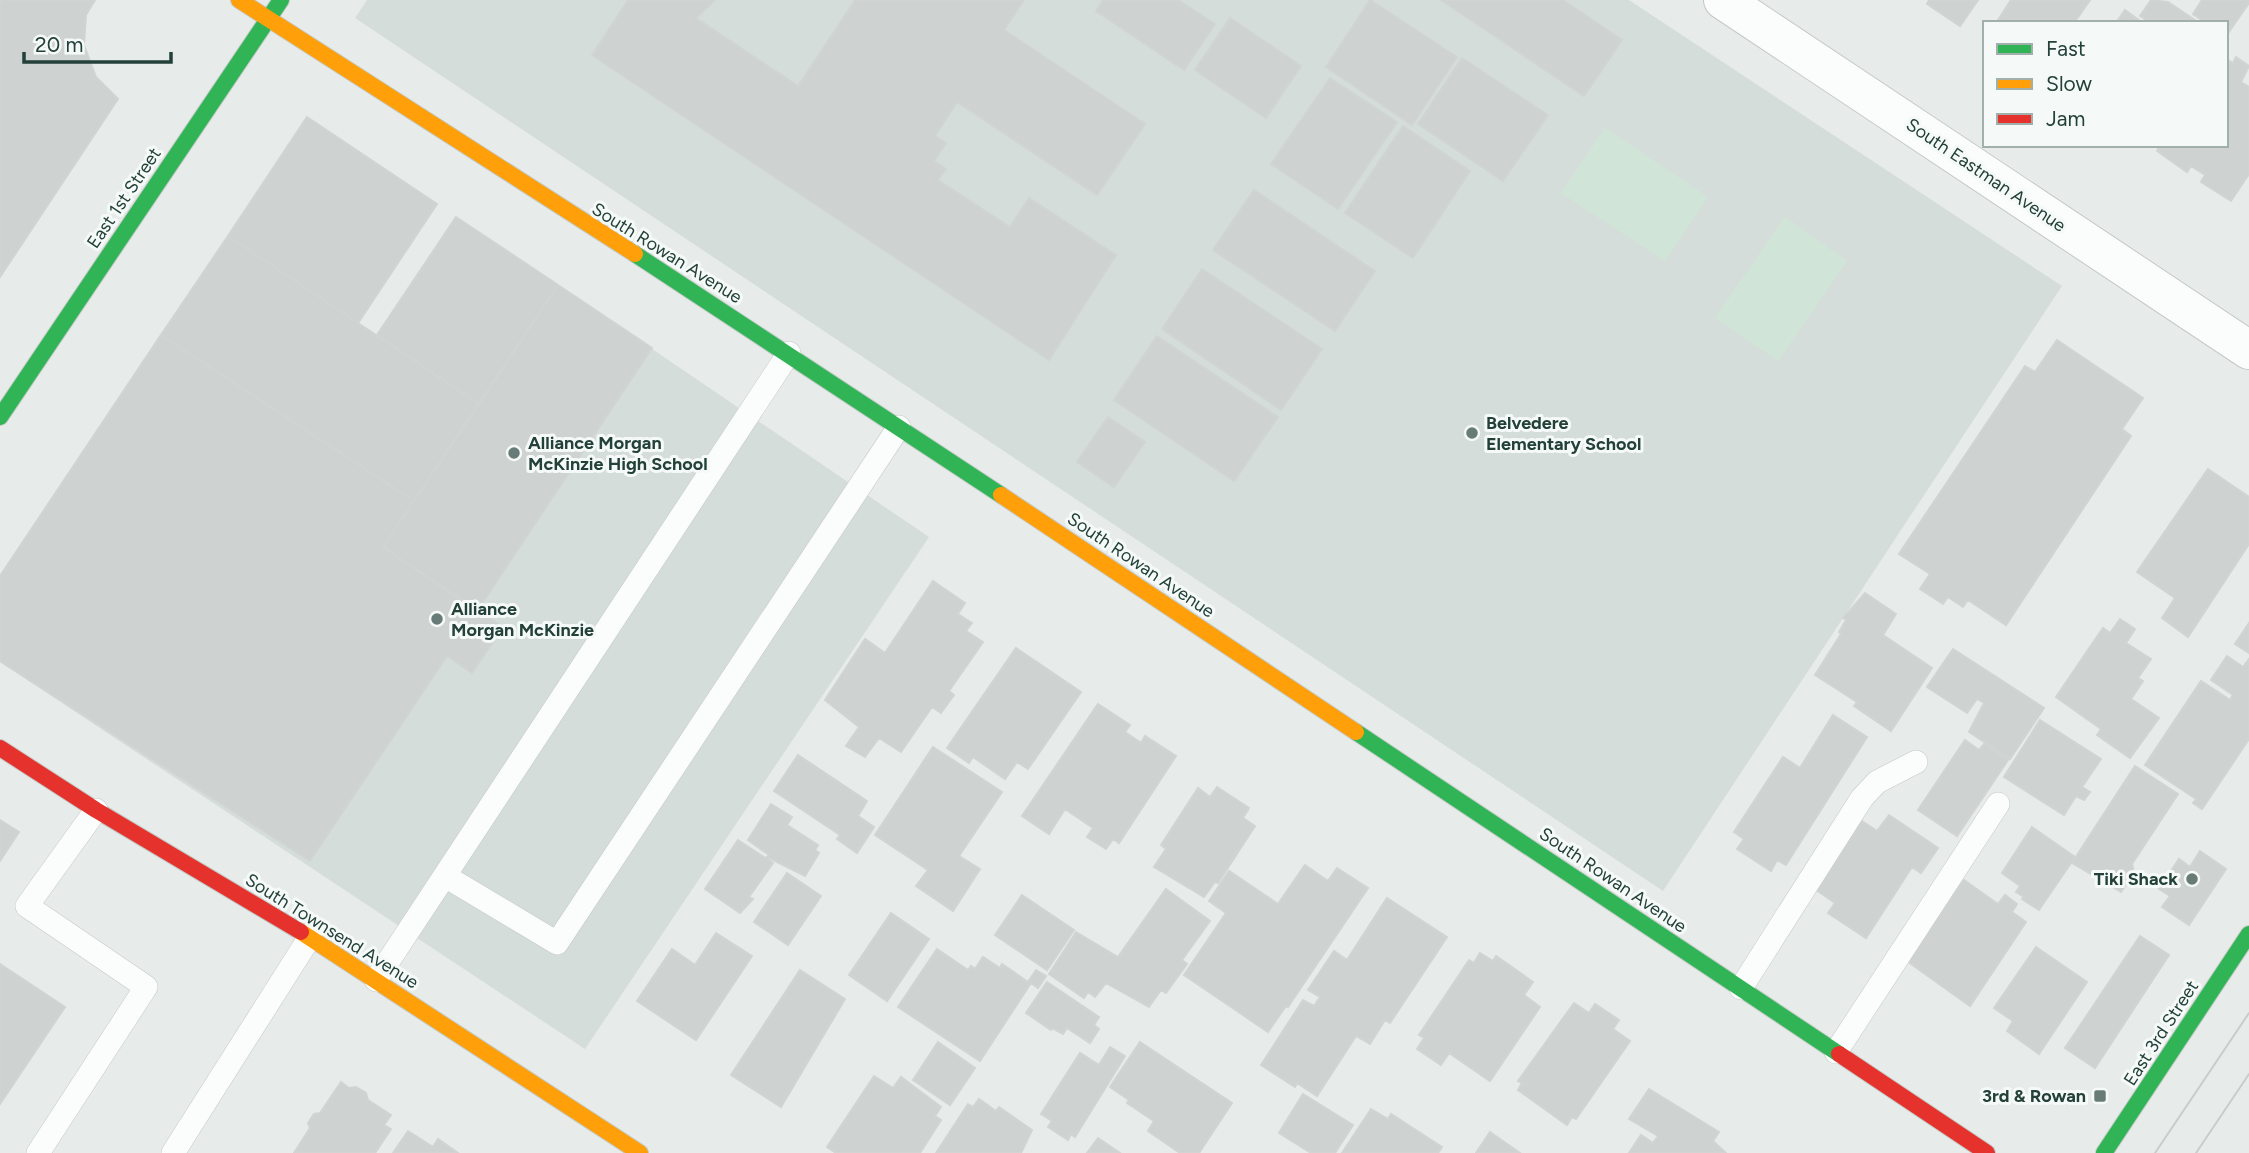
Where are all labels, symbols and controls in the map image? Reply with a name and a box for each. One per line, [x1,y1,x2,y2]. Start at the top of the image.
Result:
scale bar [24,21,172,65]
legend [1983,21,2228,147]
text: 20 m [35,32,83,57]
text: Fast [2046,36,2086,61]
text: Slow [2046,71,2092,96]
text: Jam [2046,106,2085,131]
street label: South Eastman Avenue [1902,113,2070,237]
street label: East 1st Street [82,143,166,253]
street label: South Rowan Avenue [588,198,746,308]
place label: Belvedere Elementary School [1486,412,1641,455]
marker: Belvedere Elementary School [1464,425,1480,441]
place label: Alliance Morgan McKinzie High School [528,432,708,475]
marker: Alliance Morgan McKinzie High School [506,445,522,461]
street label: South Rowan Avenue [1063,508,1219,623]
place label: Alliance Morgan McKinzie [451,598,594,641]
marker: Alliance Morgan McKinzie [429,611,445,627]
street label: South Rowan Avenue [1535,823,1691,938]
place label: Tiki Shack [2094,868,2178,890]
street label: South Townsend Avenue [241,869,423,993]
marker: Tiki Shack [2184,871,2200,887]
street label: East 3rd Street [2119,976,2203,1090]
place label: 3rd & Rowan [1982,1085,2086,1107]
marker: 3rd & Rowan [2092,1088,2108,1104]

